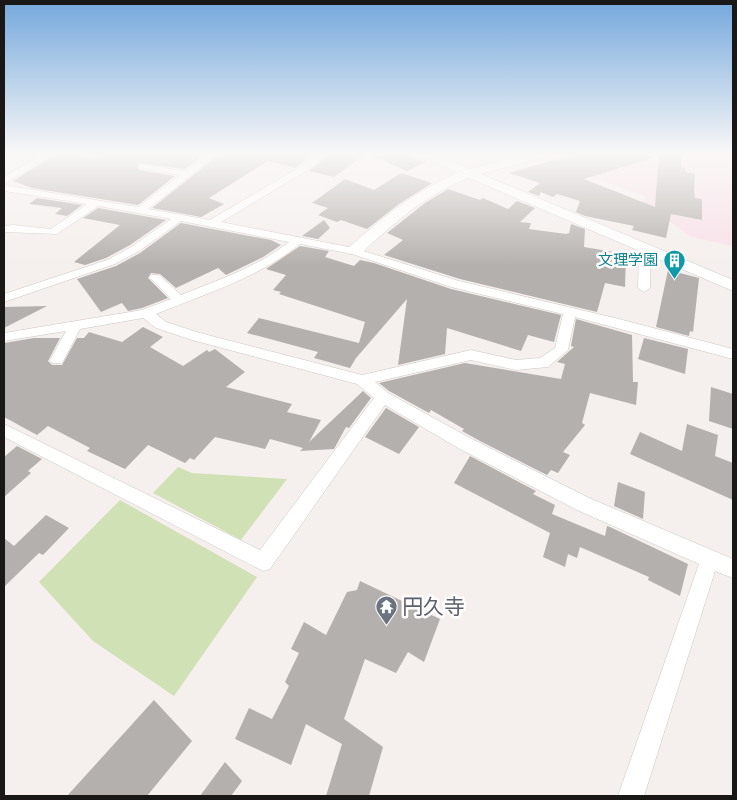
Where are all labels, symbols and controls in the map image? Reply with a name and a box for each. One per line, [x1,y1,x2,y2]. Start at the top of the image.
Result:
building icon: 文理学園 [662,248,686,279]
place label: 文理学園 [598,251,658,268]
place label: 円久寺 [402,594,465,619]
temple icon: 円久寺 [374,595,398,626]

